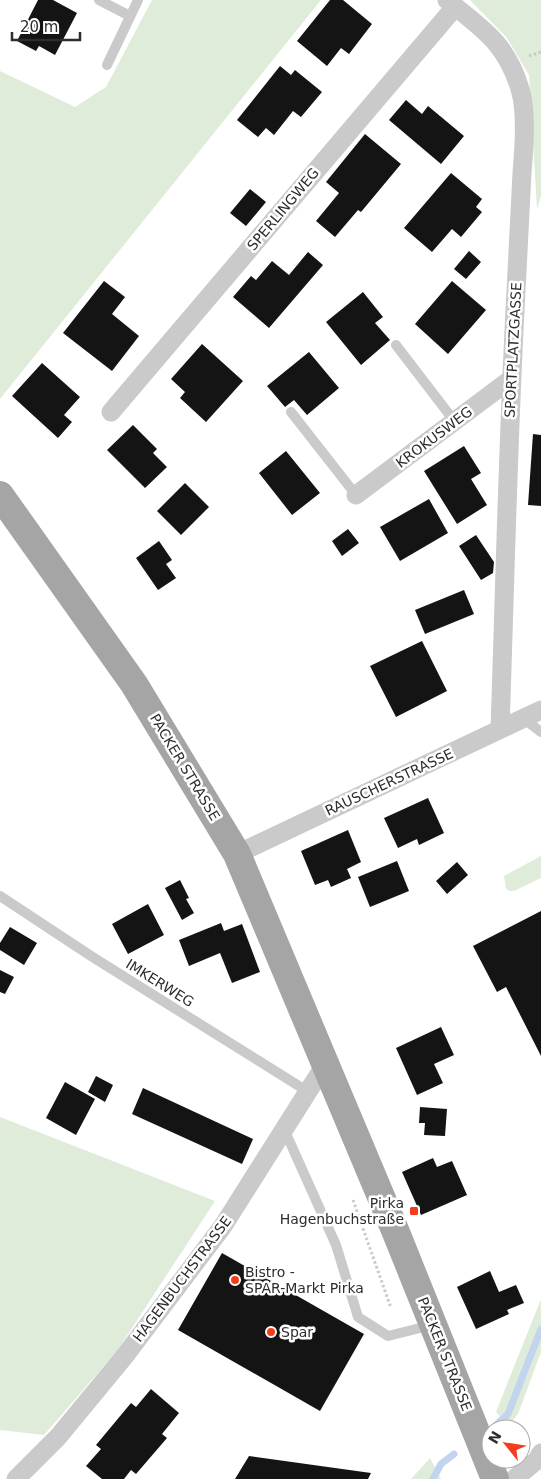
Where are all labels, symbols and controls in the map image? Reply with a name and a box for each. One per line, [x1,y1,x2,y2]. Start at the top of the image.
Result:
scale bar [12,10,80,42]
text: 20 m [20,18,58,36]
street label: SPERLINGWEG [244,165,322,253]
street label: SPORTPLATZGASSE [501,282,525,418]
street label: KROKUSWEG [393,403,475,471]
street label: PACKER STRASSE [147,711,223,823]
street label: RAUSCHERSTRASSE [322,745,456,819]
street label: IMKERWEG [123,956,197,1010]
place label: Pirka Hagenbuchstraße [280,1195,404,1227]
marker: Pirka Hagenbuchstraße [408,1205,420,1217]
street label: HAGENBUCHSTRASSE [130,1213,234,1345]
place label: Bistro - SPAR-Markt Pirka [245,1264,364,1296]
marker: Bistro - SPAR-Markt Pirka [229,1274,241,1286]
street label: PACKER STRASSE [415,1295,475,1413]
place label: Spar [281,1324,313,1340]
marker: Spar [265,1326,277,1338]
north arrow [481,1419,531,1469]
text: N [485,1428,505,1447]

